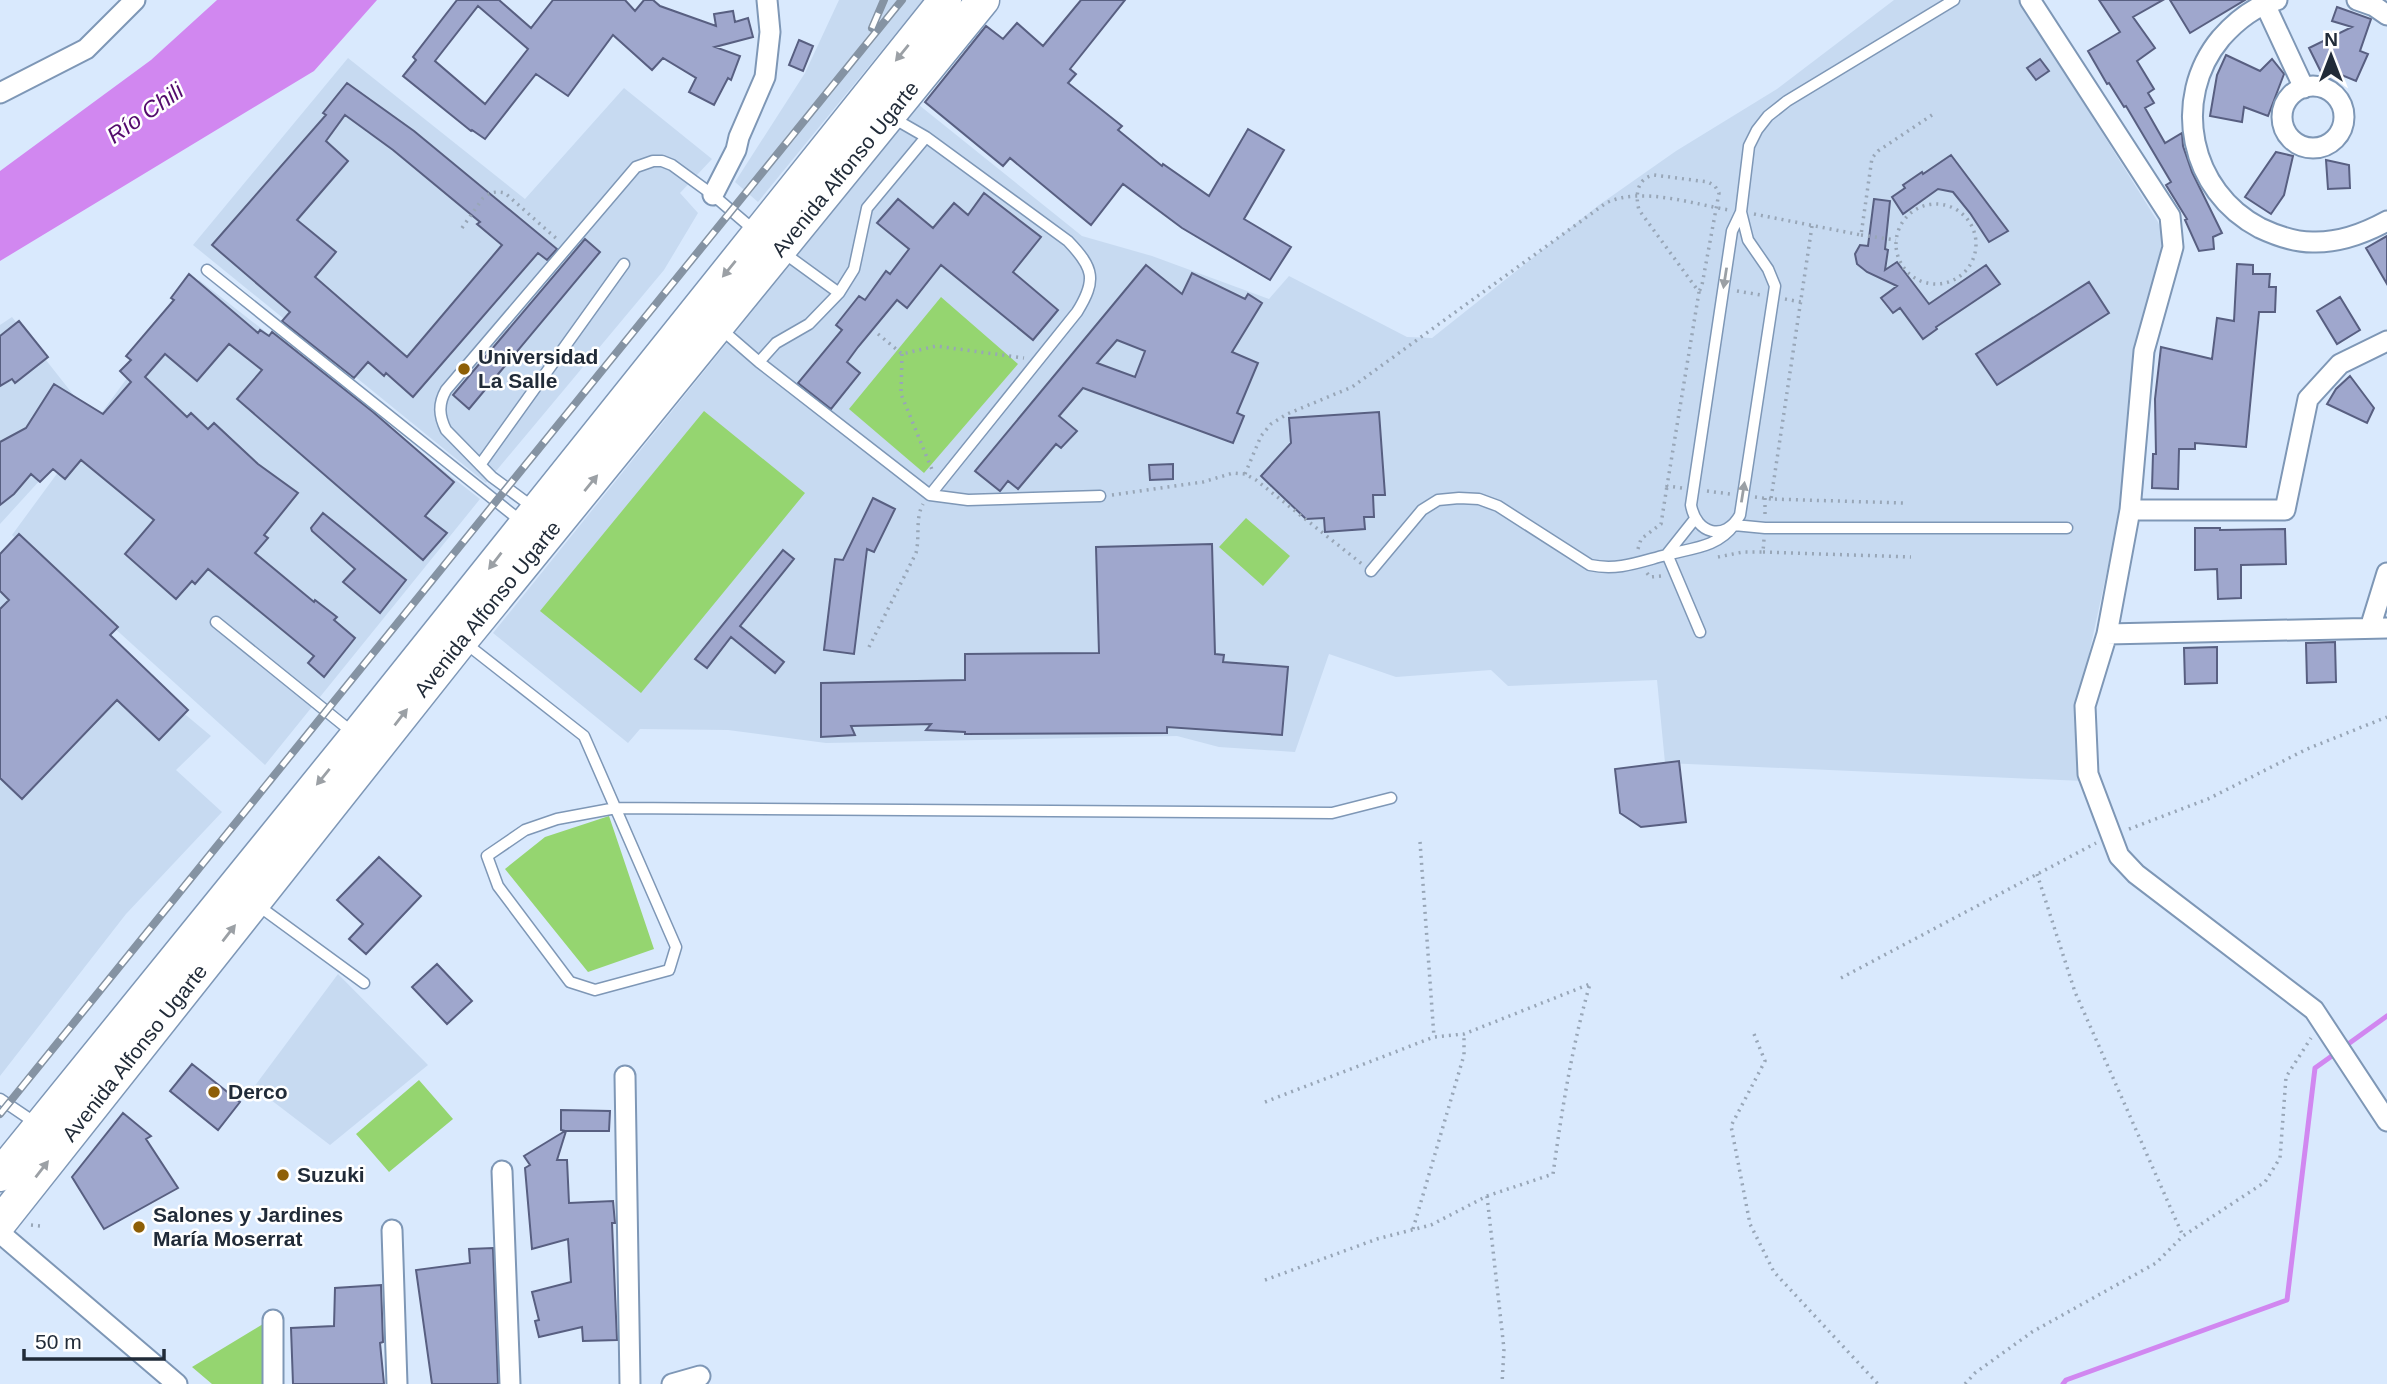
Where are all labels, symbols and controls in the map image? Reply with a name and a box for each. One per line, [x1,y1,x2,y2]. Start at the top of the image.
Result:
north arrow [2296,21,2366,91]
text: N [2324,29,2338,50]
one-way arrow [895,44,910,62]
water label: Río Chili [102,77,189,149]
street label: Avenida Alfonso Ugarte [767,77,923,261]
one-way arrow [722,260,737,277]
one-way arrow [1719,267,1730,289]
place label: Universidad La Salle [478,345,598,392]
marker: Universidad La Salle [456,361,472,377]
one-way arrow [583,474,598,491]
one-way arrow [1738,481,1749,503]
street label: Avenida Alfonso Ugarte [409,516,565,701]
one-way arrow [488,552,502,570]
one-way arrow [394,708,409,726]
one-way arrow [315,768,330,786]
one-way arrow [222,925,237,943]
street label: Avenida Alfonso Ugarte [57,960,211,1146]
place label: Derco [228,1080,288,1103]
marker: Derco [206,1084,222,1100]
one-way arrow [35,1160,49,1178]
place label: Suzuki [297,1163,365,1186]
marker: Suzuki [275,1167,291,1183]
place label: Salones y Jardines María Moserrat [153,1203,343,1250]
marker: Salones y Jardines María Moserrat [131,1219,147,1235]
scale bar [24,1318,164,1362]
text: 50 m [35,1330,82,1353]

